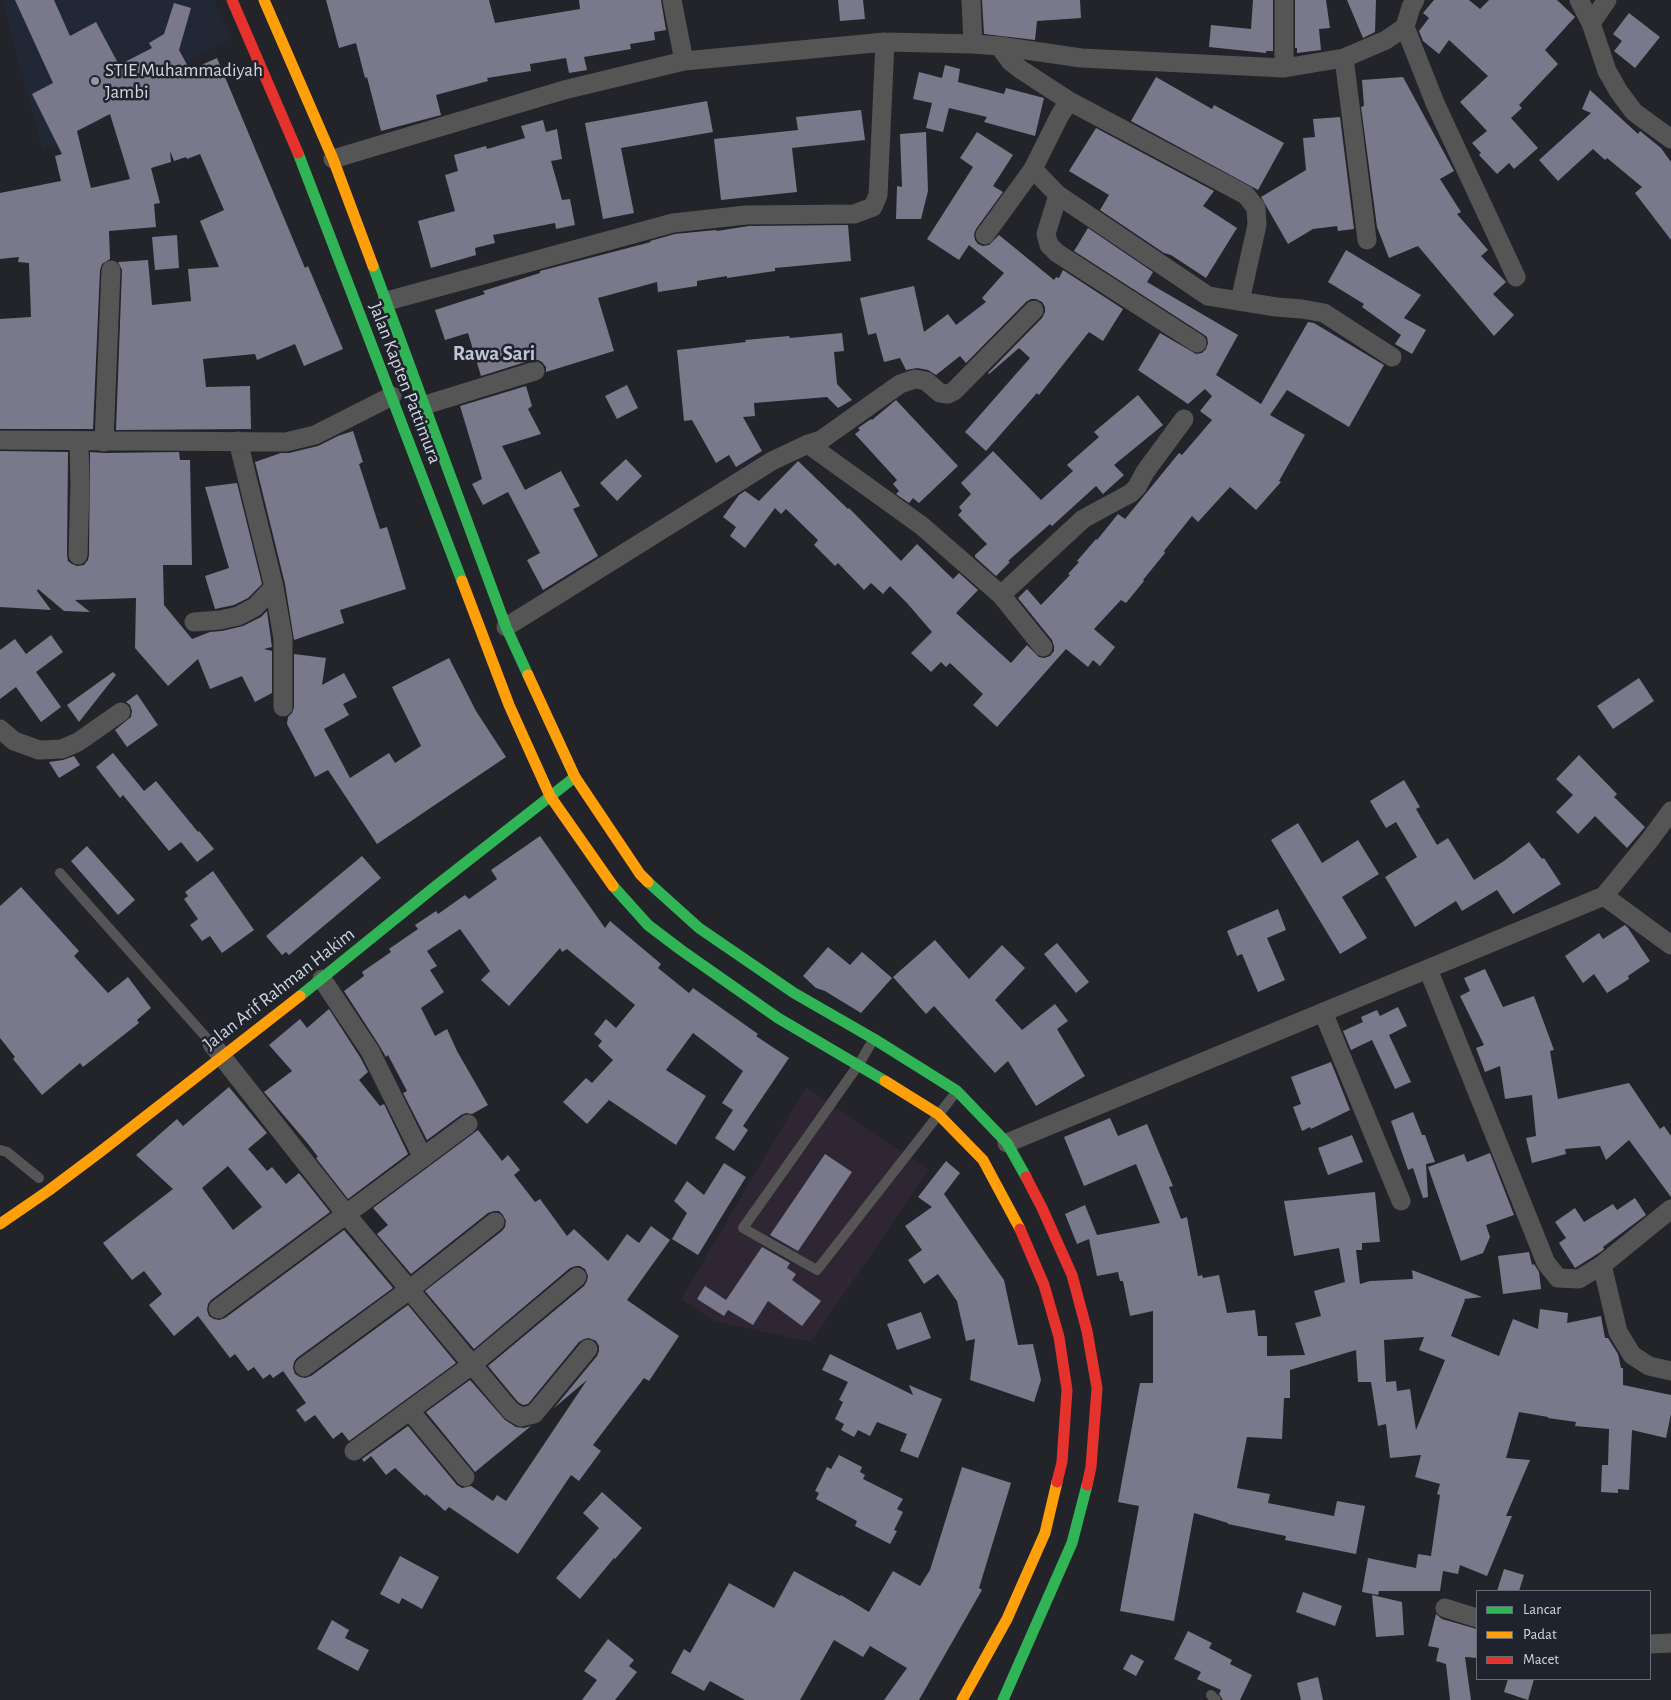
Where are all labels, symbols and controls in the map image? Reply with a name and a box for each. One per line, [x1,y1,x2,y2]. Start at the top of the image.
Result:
place label: STIE Muhammadiyah Jambi [105,59,263,103]
marker: STIE Muhammadiyah Jambi [89,75,101,87]
street label: Jalan Kapten Pattimura [364,299,446,467]
district label: Rawa Sari [453,341,535,367]
street label: Jalan Arif Rahman Hakim [199,923,359,1055]
legend [1476,1590,1651,1680]
text: Lancar [1523,1602,1561,1617]
text: Padat [1523,1627,1557,1642]
text: Macet [1523,1652,1559,1667]

